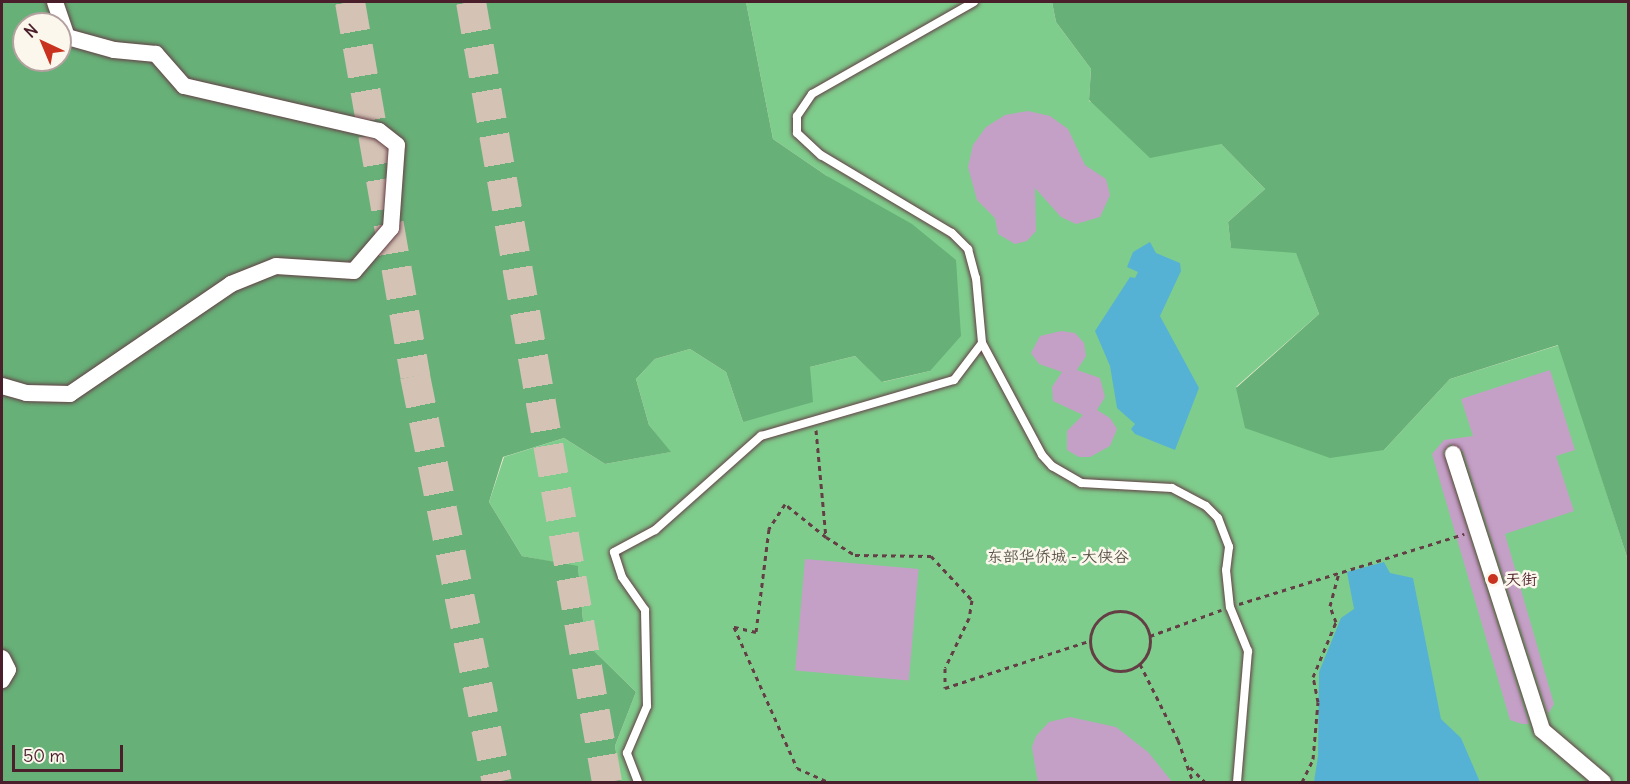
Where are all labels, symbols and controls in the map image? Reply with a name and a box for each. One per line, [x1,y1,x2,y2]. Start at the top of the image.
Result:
north arrow [12,12,72,72]
text: N [20,19,42,42]
park label: 东部华侨城 - 大侠谷 [987,546,1129,566]
place label: 天街 [1505,569,1537,589]
marker: 天街 [1486,572,1500,586]
scale bar [15,733,126,771]
text: 50 m [23,744,65,767]

